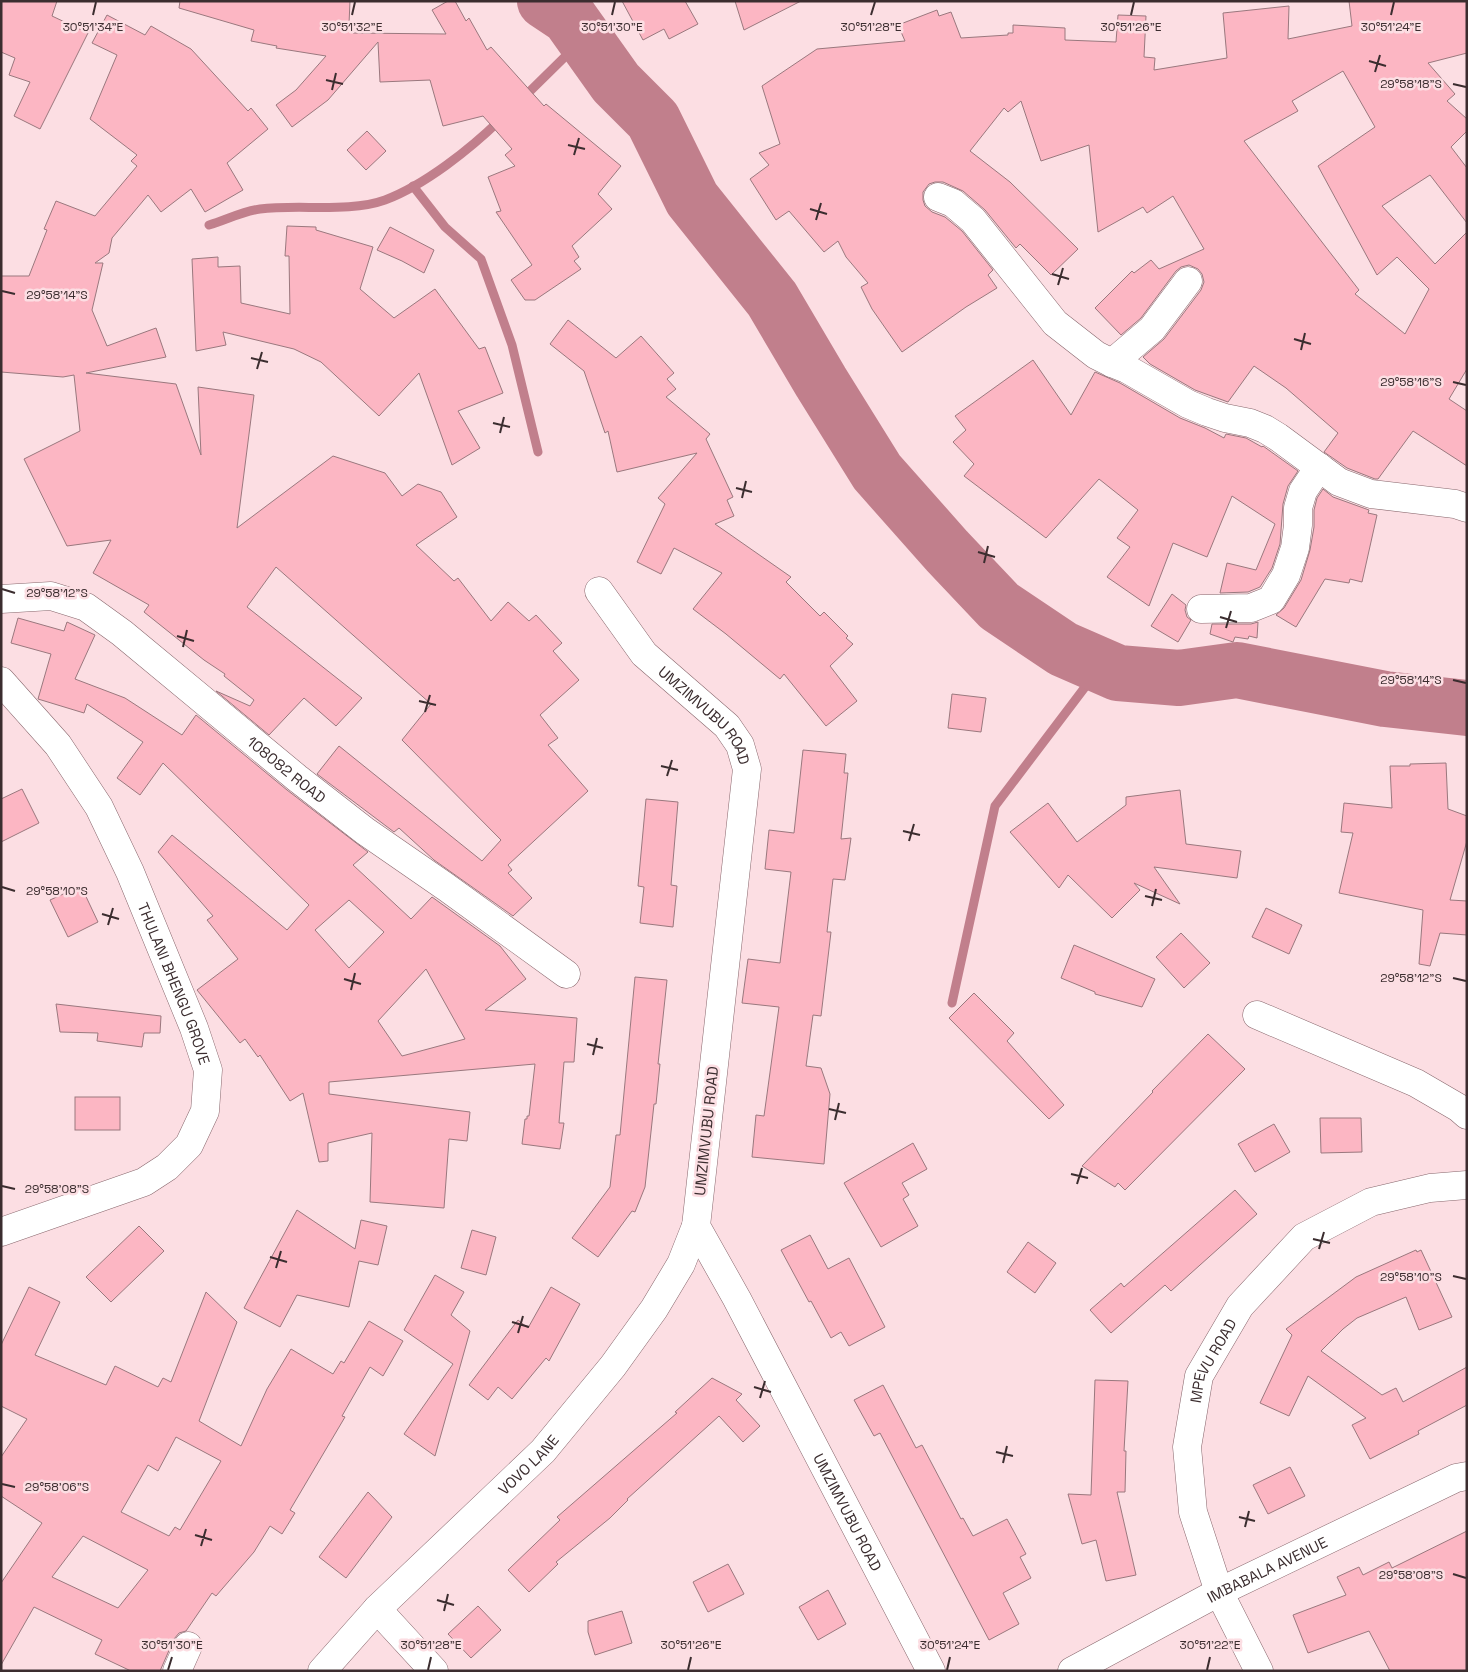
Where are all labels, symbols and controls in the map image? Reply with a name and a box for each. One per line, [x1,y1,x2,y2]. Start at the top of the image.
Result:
text: 30°51'34"E [63,19,124,35]
text: 30°51'32"E [322,19,383,35]
text: 30°51'30"E [581,19,643,35]
text: 30°51'28"E [840,19,902,35]
text: 30°51'26"E [1101,19,1162,35]
text: 30°51'24"E [1361,19,1421,35]
text: 29°58'18"S [1380,76,1442,92]
text: 29°58'14"S [26,287,88,303]
text: 29°58'16"S [1380,374,1442,390]
text: 29°58'12"S [26,585,88,601]
street label: UMZIMVUBU ROAD [655,662,755,767]
text: 29°58'14"S [1380,672,1442,688]
street label: 108082 ROAD [244,731,330,807]
text: 29°58'10"S [26,883,88,899]
street label: THULANI BHENGU GROVE [134,899,215,1067]
text: 29°58'12"S [1380,970,1442,986]
street label: UMZIMVUBU ROAD [690,1065,722,1197]
text: 29°58'08"S [25,1181,89,1197]
text: 29°58'10"S [1380,1269,1442,1285]
street label: MPEVU ROAD [1185,1315,1240,1404]
street label: VOVO LANE [494,1430,562,1499]
street label: UMZIMVUBU ROAD [810,1450,887,1574]
text: 29°58'06"S [25,1479,89,1495]
street label: IMBABALA AVENUE [1203,1532,1330,1606]
text: 29°58'08"S [1379,1567,1443,1583]
text: 30°51'30"E [141,1637,203,1653]
text: 30°51'28"E [400,1637,462,1653]
text: 30°51'26"E [661,1637,722,1653]
text: 30°51'24"E [920,1637,980,1653]
text: 30°51'22"E [1180,1637,1241,1653]

